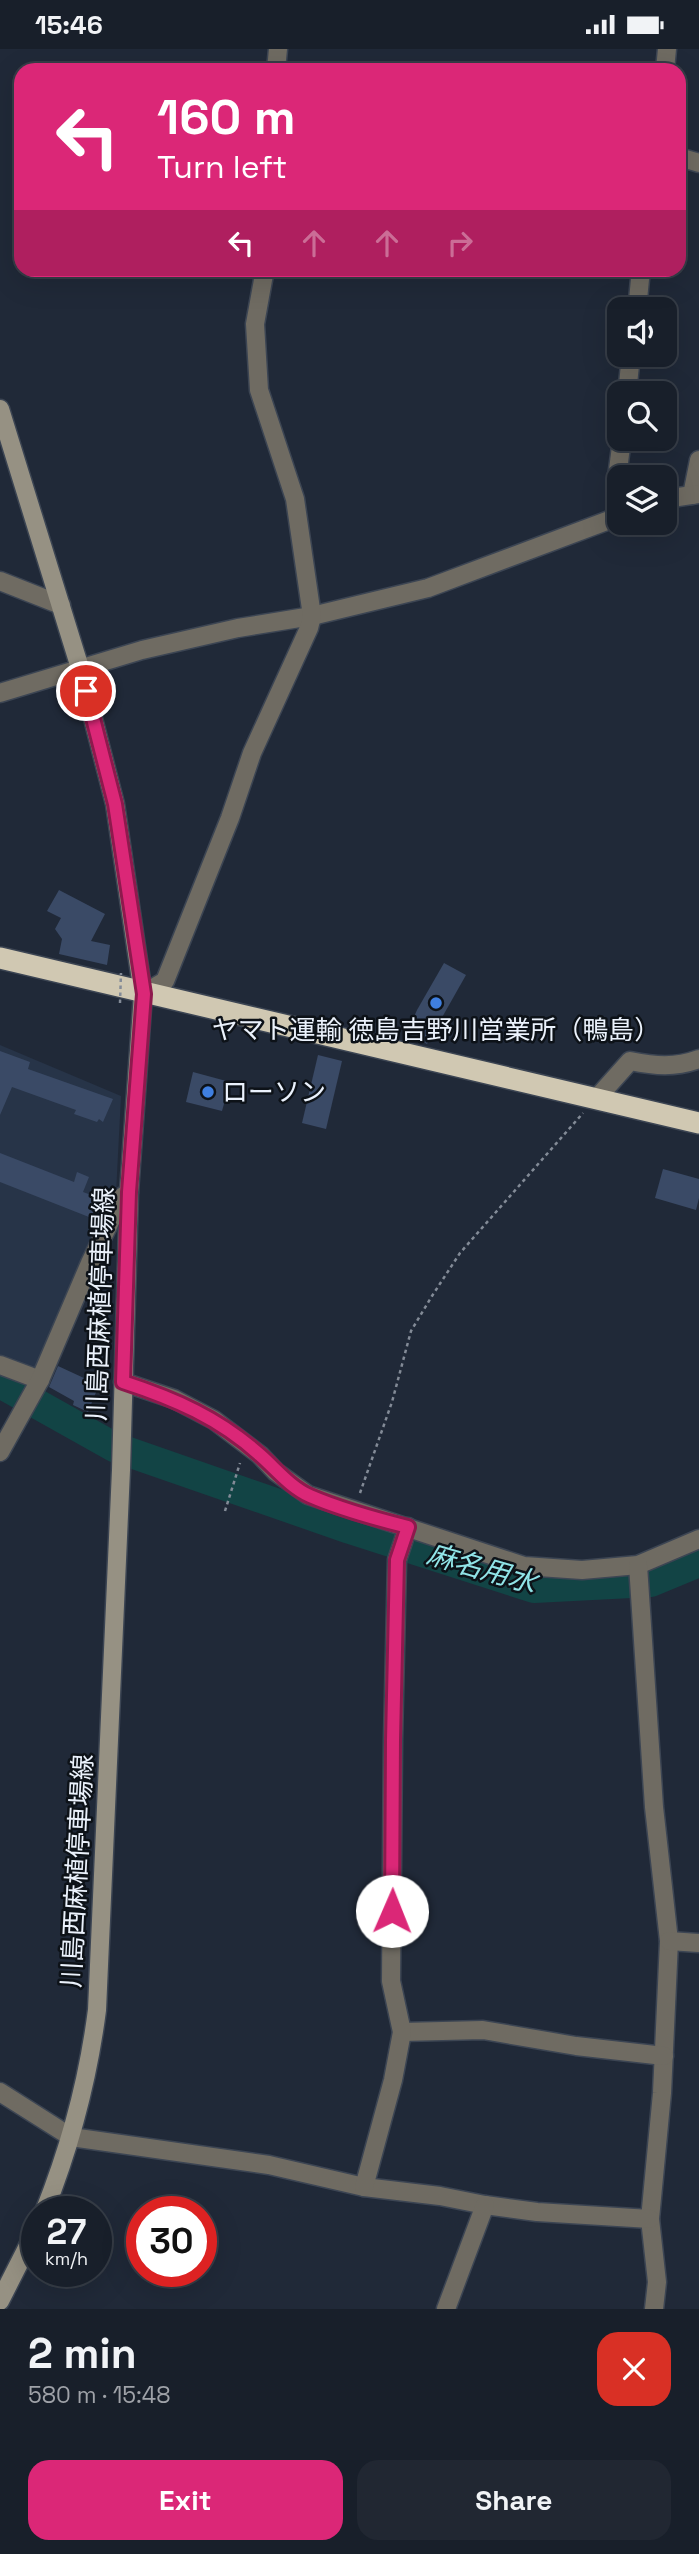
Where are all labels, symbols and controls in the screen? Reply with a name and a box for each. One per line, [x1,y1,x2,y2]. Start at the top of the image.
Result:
text: 15:46 [35,8,103,42]
text: 160 m [157,86,295,148]
icon: left [42,91,133,182]
text: Turn left [157,147,287,187]
icon: left [222,224,260,262]
icon: ahead [295,224,333,262]
icon: ahead [368,224,406,262]
icon: right [441,224,479,262]
map controls [607,297,677,535]
button: sound [607,297,677,367]
button: search [607,381,677,451]
button: layers [607,465,677,535]
pin [56,661,116,721]
icon: arrive [67,672,105,710]
marker: ヤマト運輸 徳島吉野川営業所（鴨島） [428,995,444,1011]
place label: ヤマト運輸 徳島吉野川営業所（鴨島） [212,1013,660,1047]
place label: ローソン [222,1075,326,1109]
marker: ローソン [200,1084,216,1100]
street label: 川島西麻植停車場線 [79,1186,121,1422]
water label: 麻名用水 [423,1535,544,1602]
street label: 川島西麻植停車場線 [54,1753,100,1989]
position arrow [355,1874,429,1948]
speed limit sign: 30 [126,2196,217,2287]
text: 27 [47,2210,86,2254]
text: km/h [45,2247,88,2270]
text: 2 min [28,2327,137,2380]
button: close [597,2332,671,2406]
text: 580 m · 15:48 [28,2380,171,2410]
button: Exit [28,2460,343,2540]
button: Share [357,2460,671,2540]

